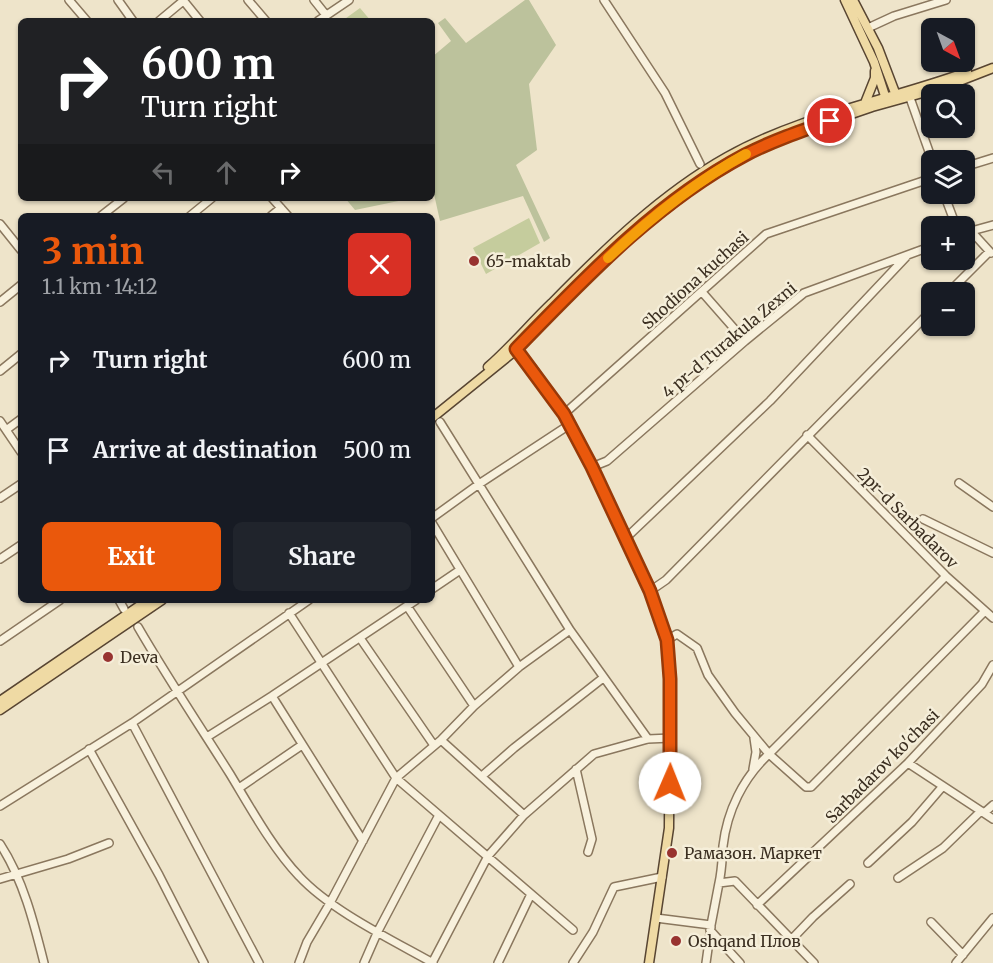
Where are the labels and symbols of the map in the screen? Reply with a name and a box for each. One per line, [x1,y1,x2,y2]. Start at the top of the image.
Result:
north arrow [921,18,975,72]
pin [804,95,855,146]
street label: Shodiona kuchasi [637,227,753,333]
place label: 65-maktab [486,251,571,271]
marker: 65-maktab [467,254,481,268]
street label: 4 pr-d Turakula Zexni [658,278,800,402]
street label: 2pr-d Sarbadarov [853,463,963,573]
place label: Deva [120,647,159,667]
marker: Deva [101,650,115,664]
street label: Sarbadarov ko'chasi [821,705,943,827]
position arrow [638,751,702,815]
place label: Рамазон. Маркет [684,843,822,863]
marker: Рамазон. Маркет [665,846,679,860]
place label: Oshqand Плов [688,931,801,951]
marker: Oshqand Плов [669,934,683,948]

